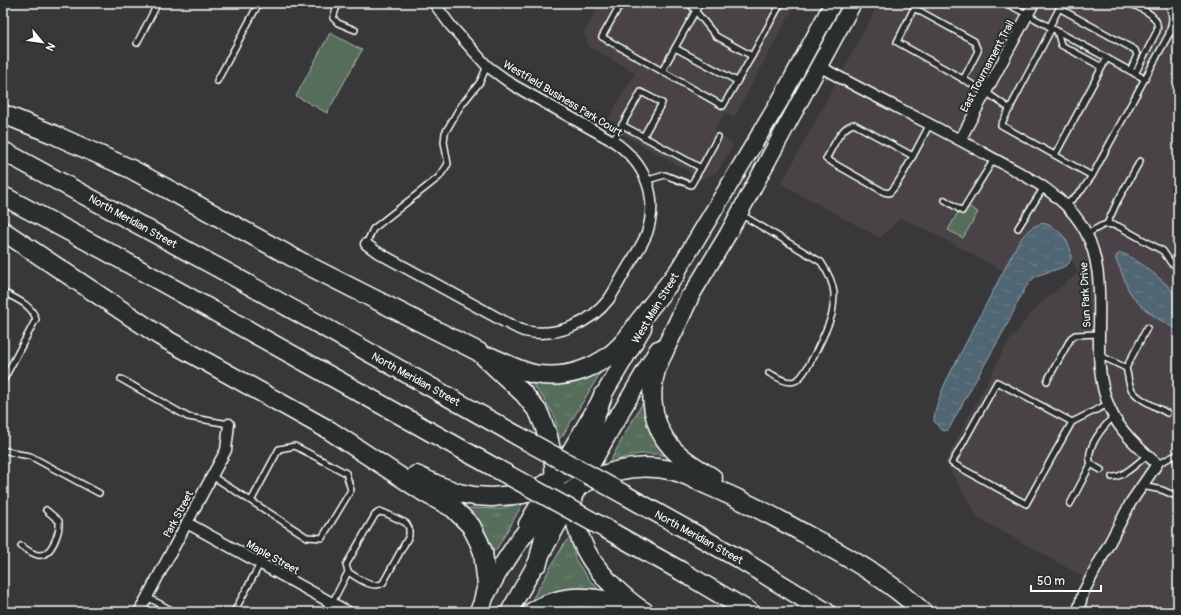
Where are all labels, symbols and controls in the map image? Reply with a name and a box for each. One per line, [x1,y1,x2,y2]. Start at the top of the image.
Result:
street label: East Tournament Trail [958,18,1017,114]
north arrow [22,22,62,62]
text: N [43,40,58,54]
street label: Westfield Business Park Court [501,58,625,140]
street label: North Meridian Street [86,192,180,251]
street label: Sun Park Drive [1077,261,1094,328]
street label: West Main Street [629,270,682,346]
street label: North Meridian Street [369,350,463,409]
street label: Park Street [161,488,197,540]
street label: North Meridian Street [652,508,746,567]
street label: Maple Street [244,538,302,578]
scale bar [1031,567,1101,593]
text: 50 m [1037,574,1065,589]

